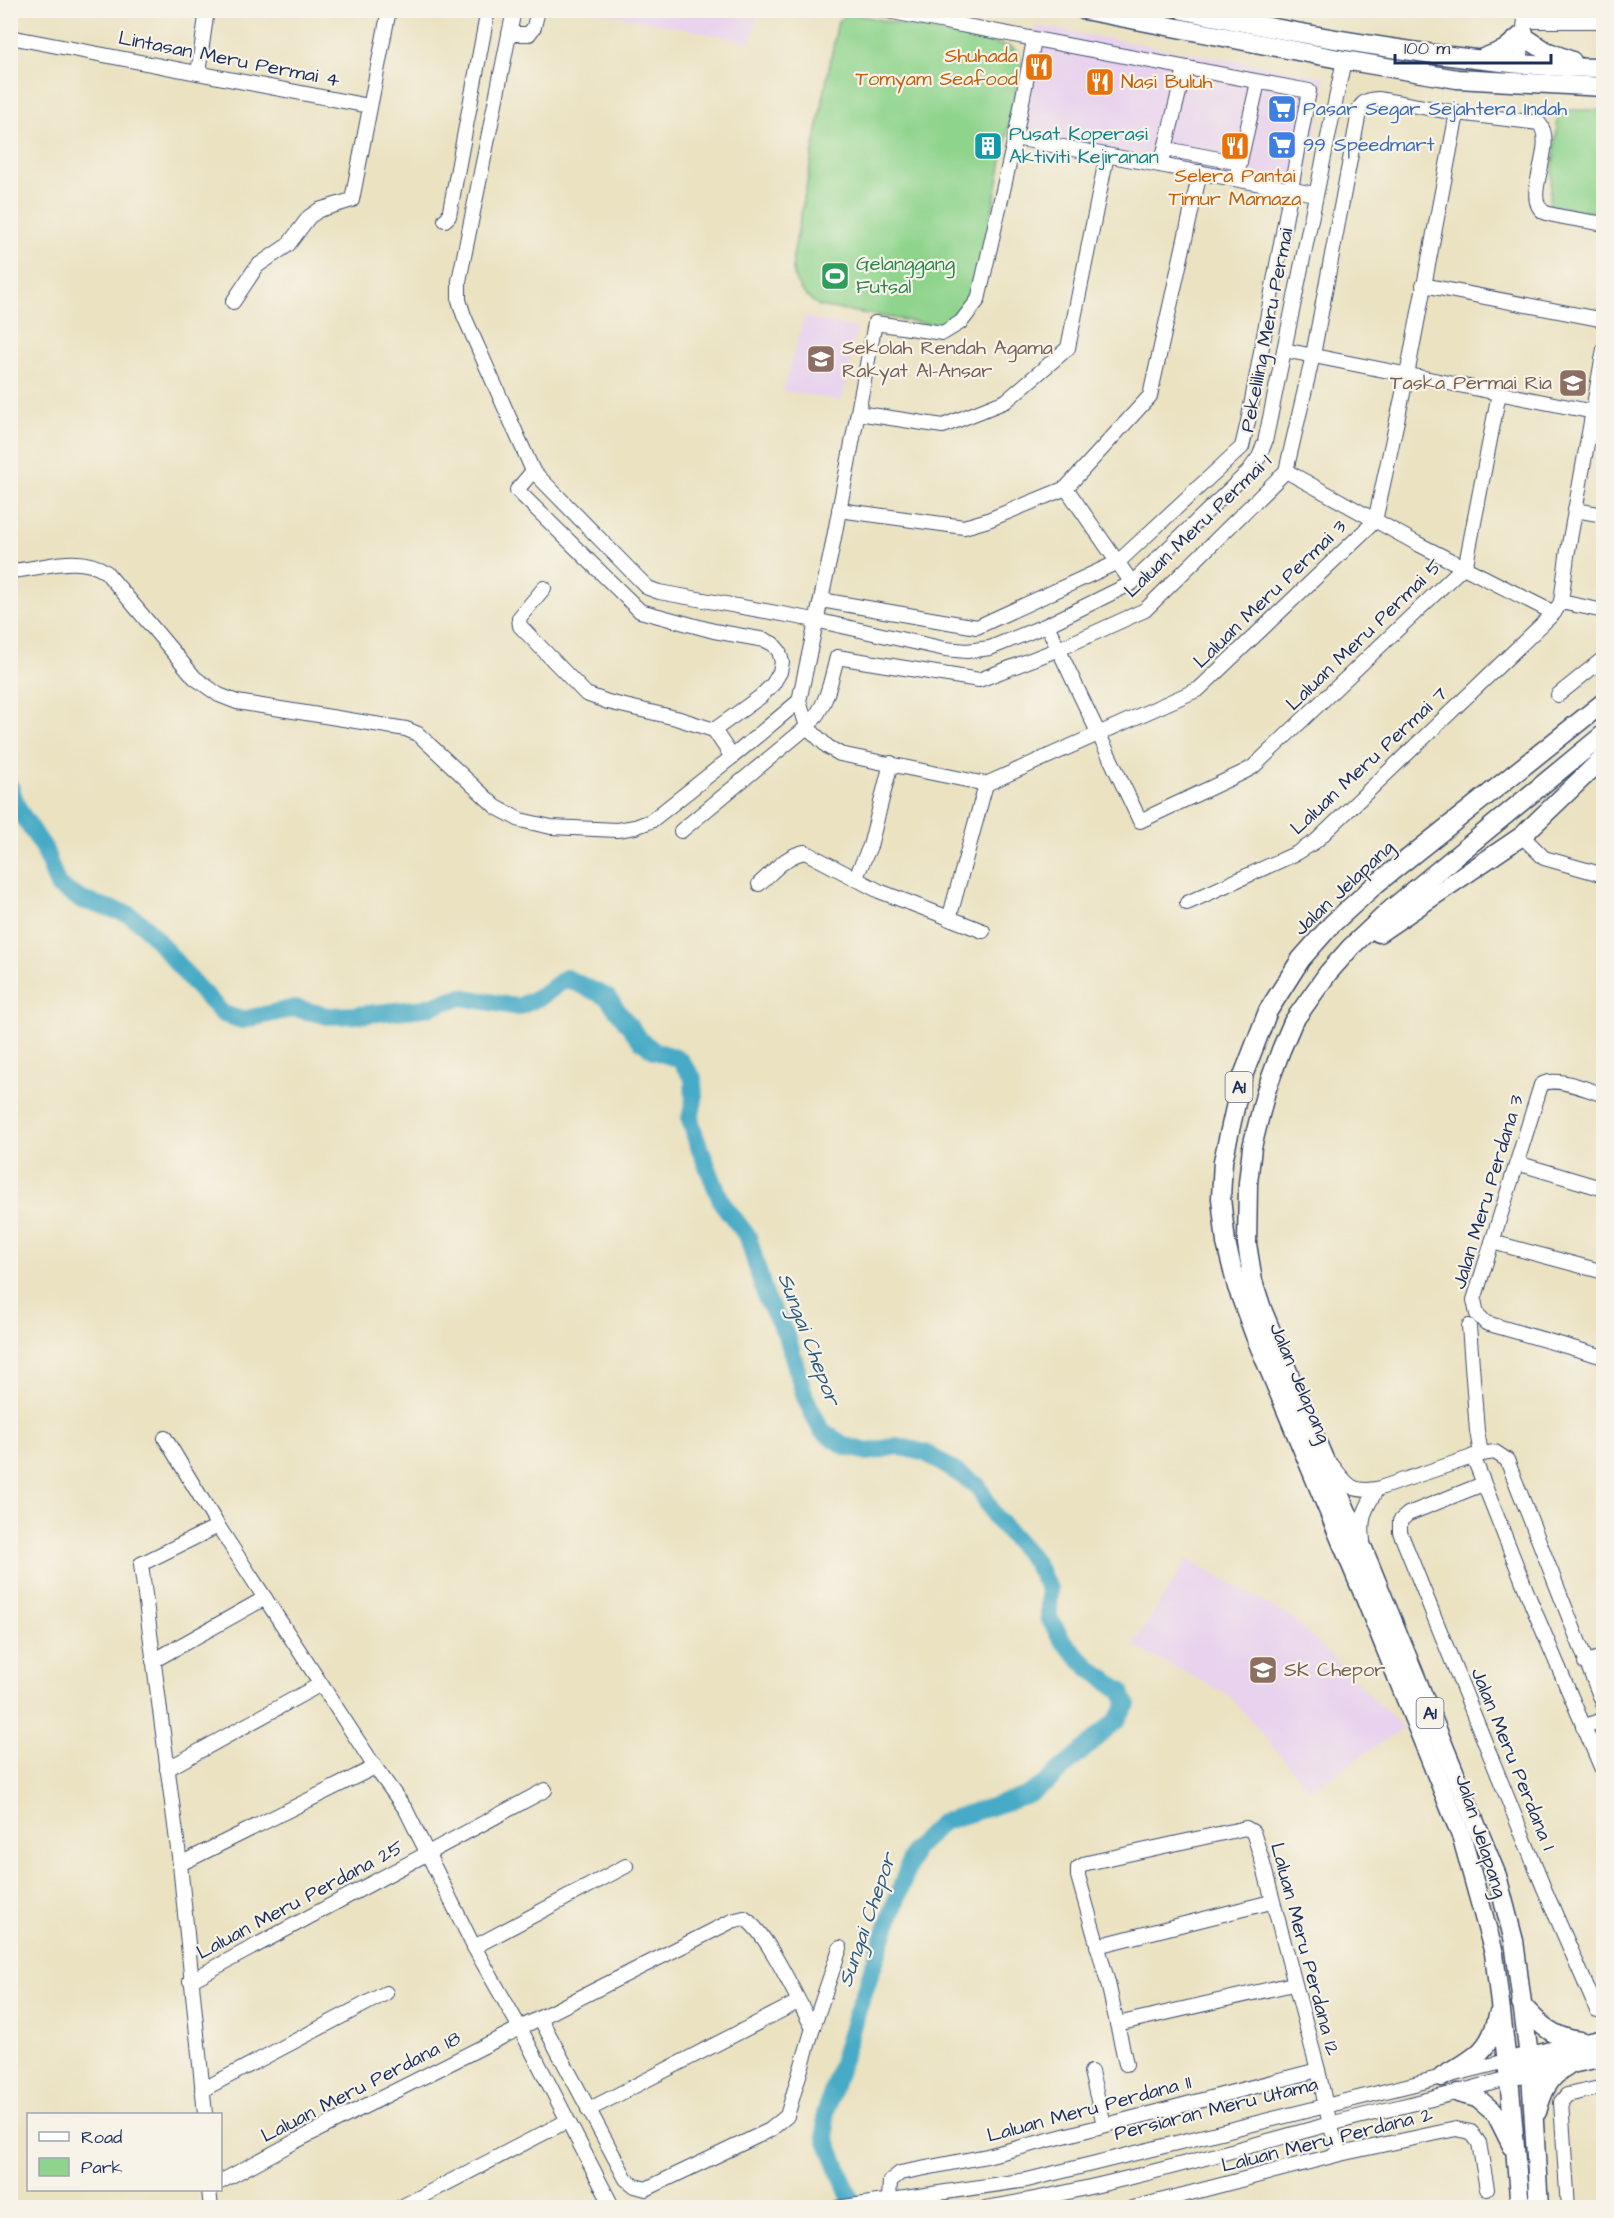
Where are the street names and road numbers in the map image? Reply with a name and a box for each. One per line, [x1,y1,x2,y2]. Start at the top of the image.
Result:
street label: Lintasan Meru Permai 4 [116,24,342,94]
street label: Pekeliling Meru Permai [1233,226,1302,435]
street label: Laluan Meru Permai 1 [1118,448,1279,604]
street label: Laluan Meru Permai 3 [1187,513,1353,675]
street label: Laluan Meru Permai 5 [1280,553,1448,717]
street label: Laluan Meru Permai 7 [1284,681,1454,841]
street label: Jalan Jelapang [1287,834,1401,943]
road number: A1 [1226,1072,1252,1102]
street label: Jalan Meru Perdana 3 [1445,1091,1531,1293]
street label: Jalan Jelapang [1261,1318,1338,1448]
street label: Jalan Meru Perdana 1 [1464,1664,1563,1855]
road number: A1 [1416,1698,1444,1728]
street label: Jalan Jelapang [1447,1771,1514,1902]
street label: Laluan Meru Perdana 25 [191,1833,409,1967]
street label: Laluan Meru Perdana 12 [1263,1839,1347,2059]
street label: Laluan Meru Perdana 18 [256,2024,466,2150]
street label: Laluan Meru Perdana 11 [984,2068,1195,2150]
street label: Persiaran Meru Utama [1111,2070,1321,2148]
street label: Laluan Meru Perdana 2 [1218,2100,1436,2180]

